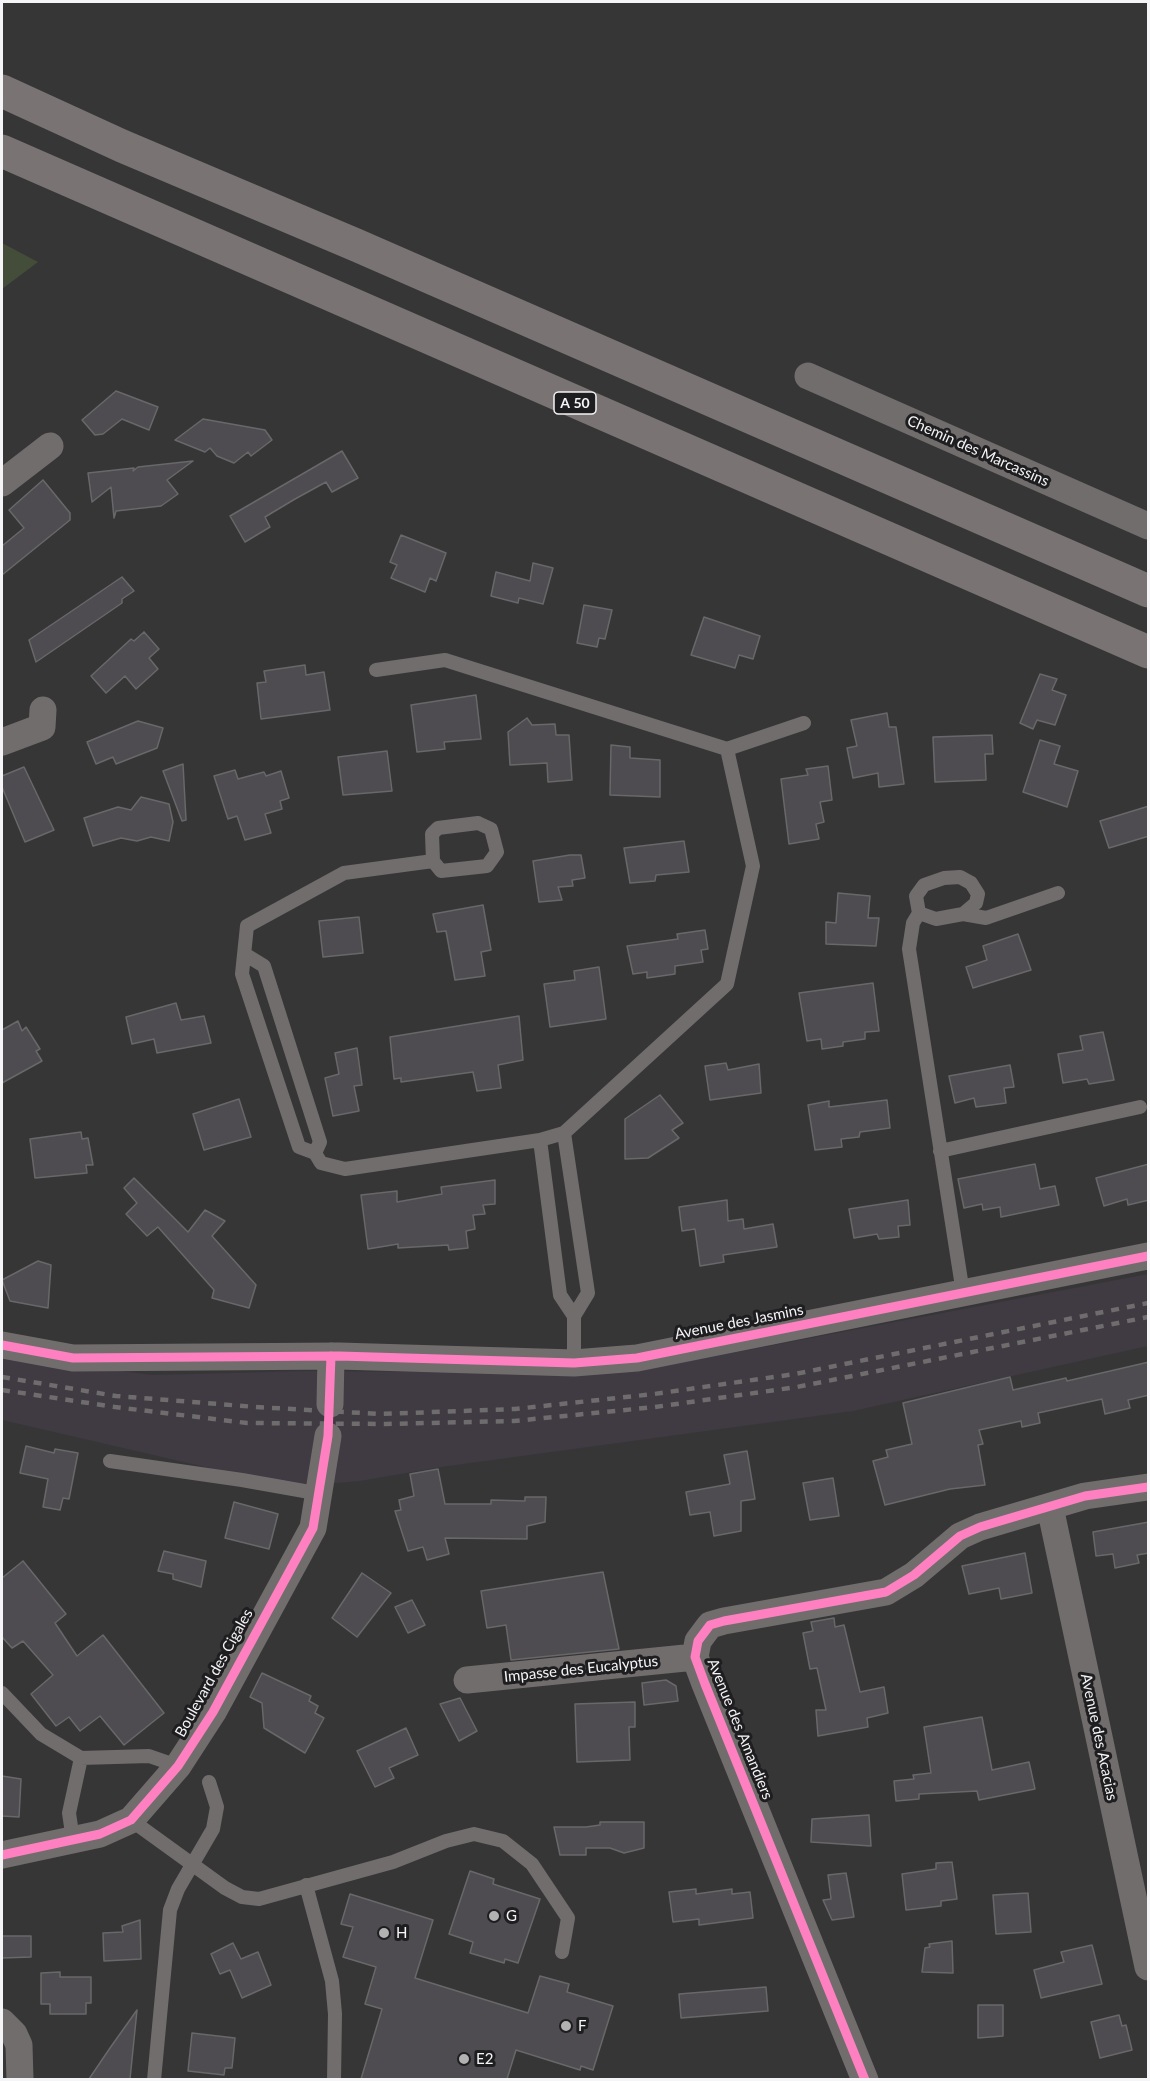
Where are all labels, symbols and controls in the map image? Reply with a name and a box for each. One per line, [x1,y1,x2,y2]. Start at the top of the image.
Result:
road number: A 50 [554,392,596,414]
street label: Chemin des Marcassins [904,412,1052,490]
street label: Avenue des Jasmins [673,1301,805,1343]
street label: Boulevard des Cigales [171,1606,257,1740]
street label: Impasse des Eucalyptus [503,1652,659,1686]
street label: Avenue des Amandiers [704,1656,776,1802]
street label: Avenue des Acacias [1077,1672,1121,1802]
place label: G [506,1907,517,1925]
marker: G [487,1909,501,1923]
place label: H [396,1924,407,1942]
marker: H [377,1926,391,1940]
place label: F [578,2017,586,2035]
marker: F [559,2019,573,2033]
place label: E2 [476,2050,493,2068]
marker: E2 [457,2052,471,2066]

